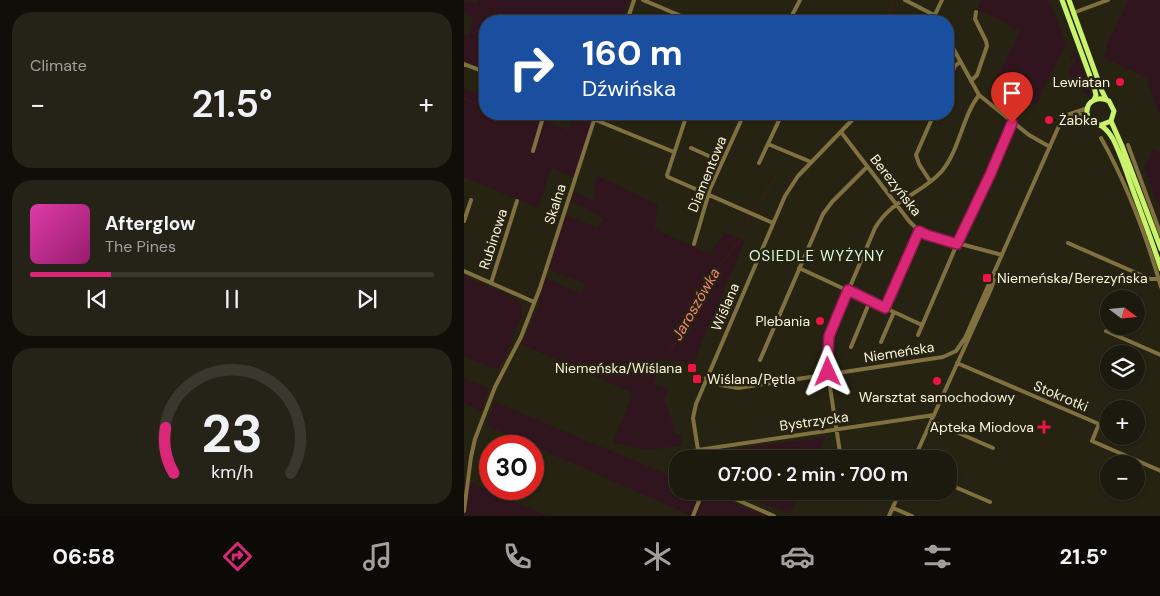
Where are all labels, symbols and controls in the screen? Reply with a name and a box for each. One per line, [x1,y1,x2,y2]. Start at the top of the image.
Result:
text: 160 m [582,30,683,76]
icon: right [499,35,564,100]
text: Climate [30,55,87,76]
pin [991,72,1033,123]
place label: Lewiatan [1053,73,1110,91]
text: Dźwińska [582,74,676,103]
marker: Lewiatan [1114,76,1126,88]
text: 21.5° [191,79,273,129]
icon: arrive [998,79,1026,107]
text: − [30,86,45,123]
text: + [419,86,434,123]
place label: Żabka [1059,111,1098,129]
marker: Żabka [1043,114,1055,126]
street label: Diamentowa [684,133,730,215]
street label: Berezyńska [866,151,926,219]
street label: Skalna [540,181,570,227]
street label: Rubinowa [475,206,511,272]
text: Afterglow [105,211,196,236]
text: The Pines [105,236,176,257]
district label: OSIEDLE WYŻYNY [749,246,885,266]
water label: Jaroszówka [667,264,725,344]
place label: Niemeńska/Berezyńska [997,269,1148,287]
marker: Niemeńska/Berezyńska [981,272,993,284]
street label: Wiślana [707,280,743,334]
icon: previous [83,285,111,313]
icon: pause [218,285,246,313]
icon: next [353,285,381,313]
north arrow [1100,290,1145,335]
map controls [1100,290,1145,500]
place label: Plebania [755,312,810,330]
marker: Plebania [814,315,826,327]
street label: Niemeńska [862,338,936,366]
position arrow [801,345,853,397]
button: layers [1100,345,1145,390]
place label: Niemeńska/Wiślana [555,359,682,377]
marker: Niemeńska/Wiślana [686,362,698,374]
place label: Wiślana/Pętla [707,370,795,388]
marker: Wiślana/Pętla [691,373,703,385]
marker: Warsztat samochodowy [931,375,943,387]
street label: Stokrotki [1031,376,1091,416]
place label: Warsztat samochodowy [859,388,1015,406]
text: 23 [201,400,263,468]
button: + [1100,400,1145,445]
street label: Bystrzycka [778,407,850,435]
place label: Apteka Miodova [930,418,1034,436]
marker: Apteka Miodova [1038,421,1050,433]
speed limit sign: 30 [479,435,544,500]
button: − [1100,455,1145,500]
text: km/h [211,460,253,484]
text: 07:00 · 2 min · 700 m [718,462,908,487]
icon: directions [220,539,255,574]
icon: music [360,539,395,574]
icon: phone [500,539,535,574]
icon: climate [640,539,675,574]
icon: car [780,539,815,574]
icon: filters [920,539,955,574]
text: 06:58 [52,542,115,571]
text: 21.5° [1060,542,1107,571]

